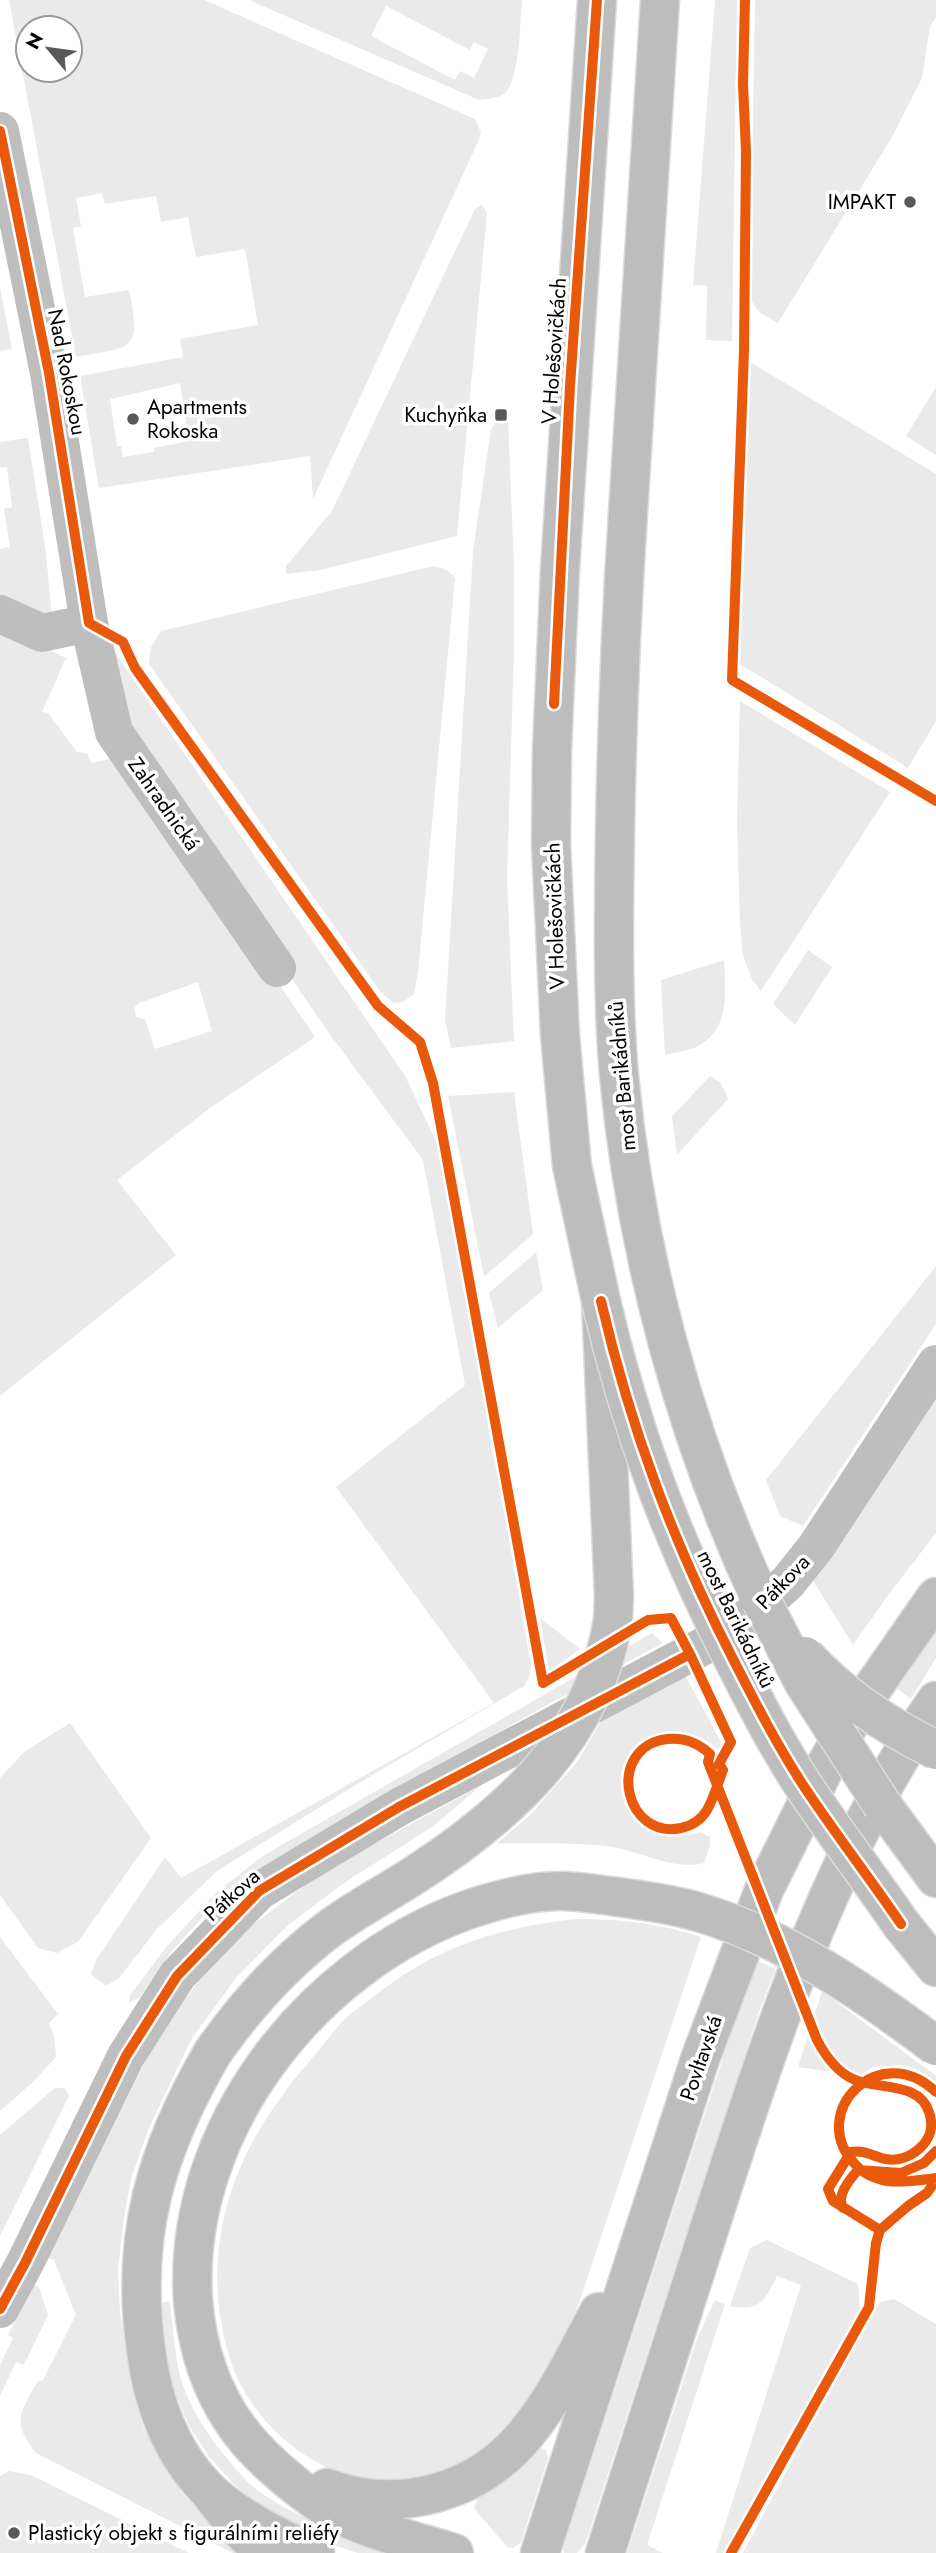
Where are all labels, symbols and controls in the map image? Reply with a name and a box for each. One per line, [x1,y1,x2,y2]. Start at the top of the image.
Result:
north arrow [14,14,84,84]
text: N [19,28,50,54]
place label: IMPAKT [828,187,896,217]
marker: IMPAKT [902,194,918,210]
street label: V Holešovičkách [534,277,574,425]
street label: Nad Rokoskou [40,306,94,438]
place label: Apartments Rokoska [147,392,247,446]
place label: Kuchyňka [404,400,487,430]
marker: Kuchyňka [493,407,509,423]
marker: Apartments Rokoska [125,411,141,427]
street label: Zahradnická [121,751,207,857]
street label: V Holešovičkách [537,842,573,990]
street label: most Barikádníků [601,1000,643,1152]
street label: most Barikádníků [690,1545,782,1693]
street label: Pátkova [749,1548,817,1616]
street label: Pátkova [197,1862,267,1928]
street label: Povltavská [672,2011,730,2105]
place label: Plastický objekt s figurálními reliéfy [28,2518,339,2548]
marker: Plastický objekt s figurálními reliéfy [6,2525,22,2541]

